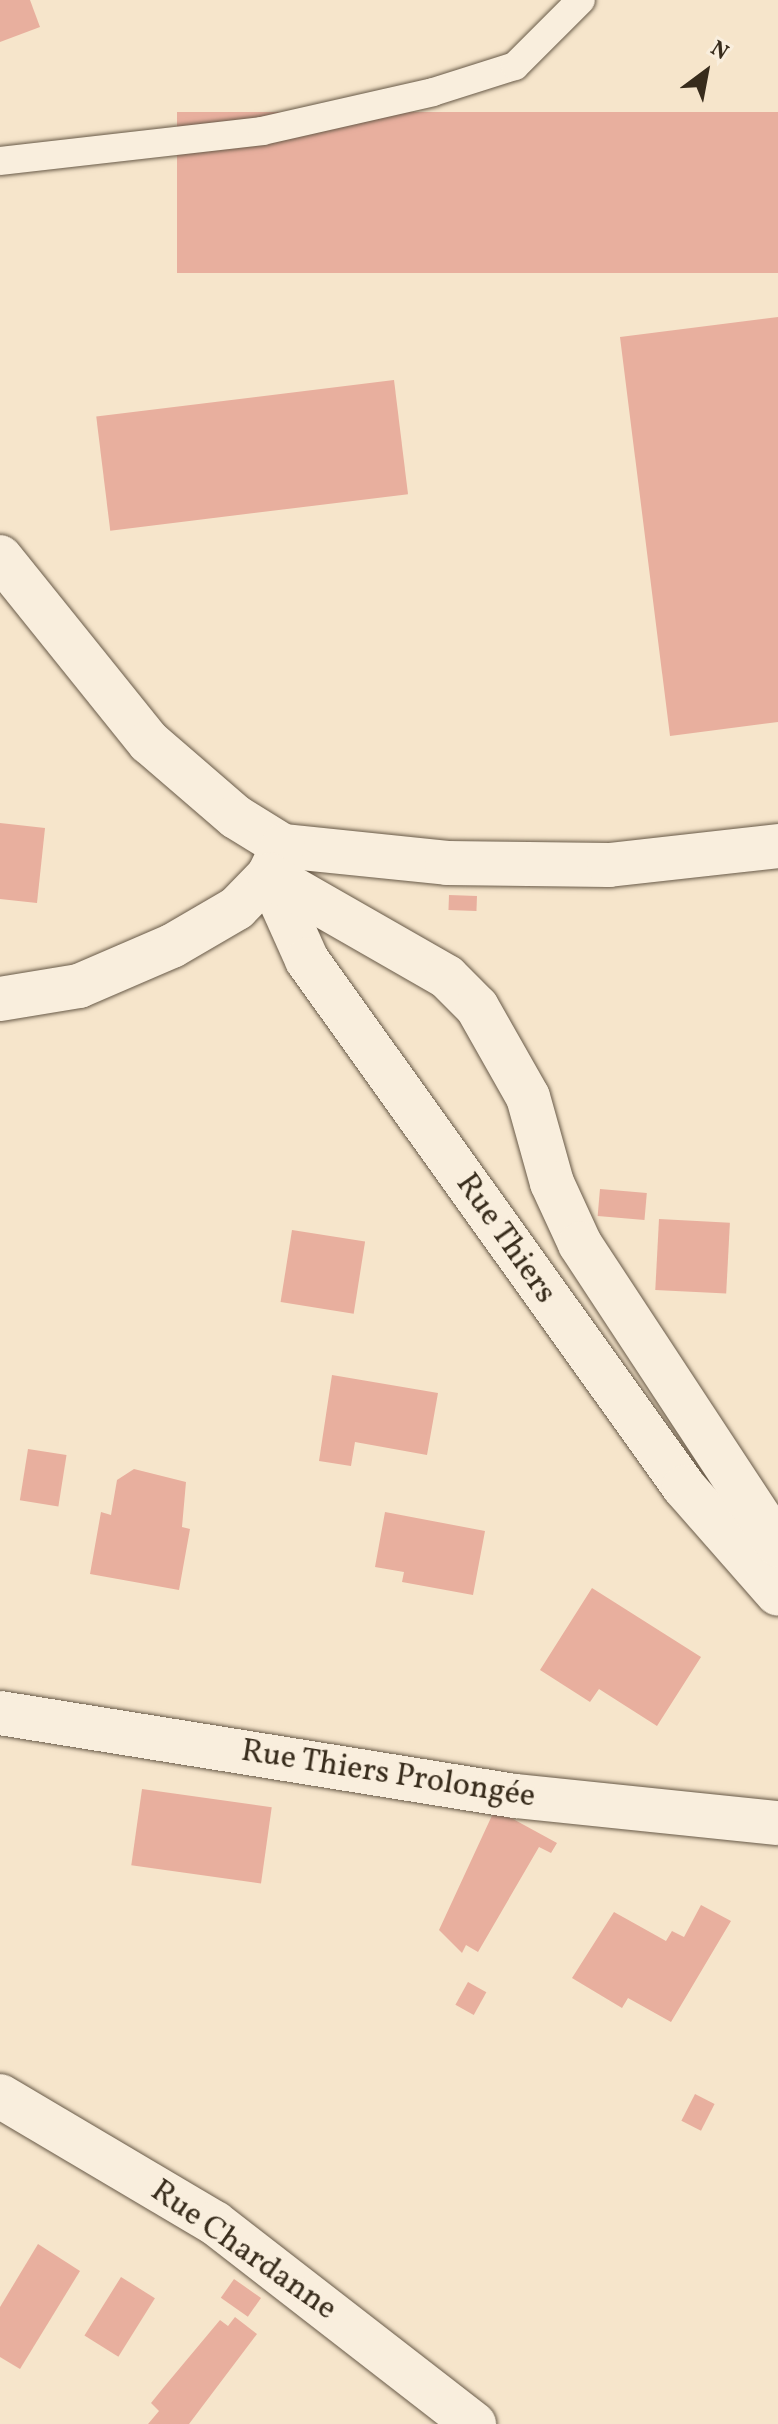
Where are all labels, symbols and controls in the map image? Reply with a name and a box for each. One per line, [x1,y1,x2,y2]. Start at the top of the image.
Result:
north arrow [666,32,746,112]
text: N [704,34,734,69]
street label: Rue Thiers [446,1166,564,1312]
street label: Rue Thiers Prolongée [238,1733,538,1817]
street label: Rue Chardanne [143,2173,343,2329]

